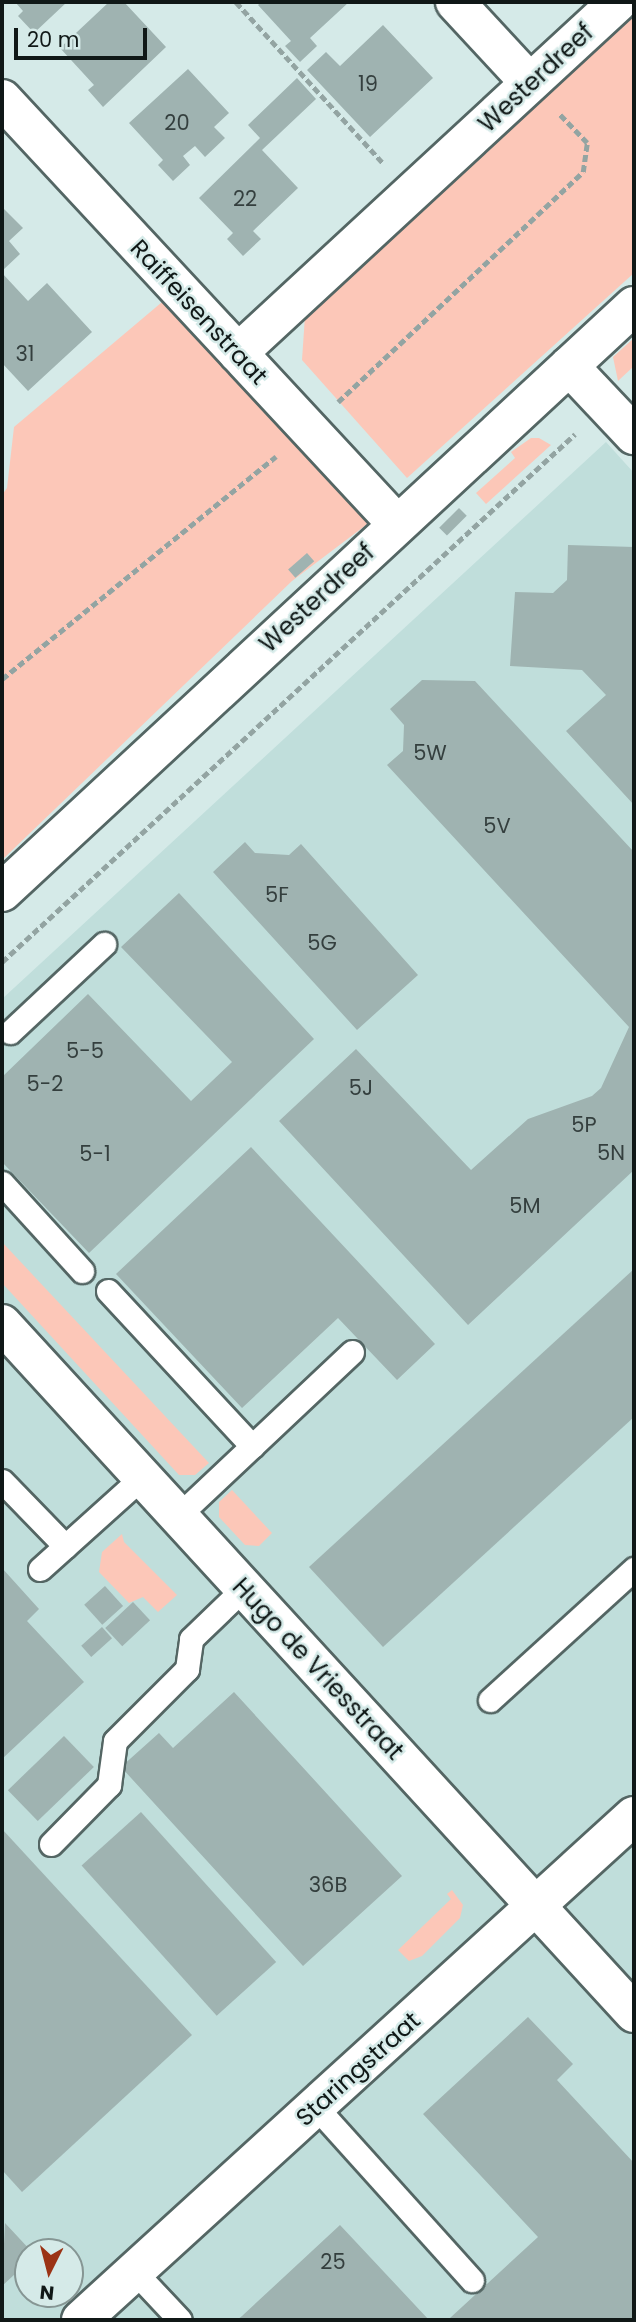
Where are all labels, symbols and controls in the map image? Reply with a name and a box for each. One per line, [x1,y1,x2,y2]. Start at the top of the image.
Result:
scale bar [18,14,150,58]
street label: Westerdreef [473,18,599,138]
text: 20 m [27,25,80,54]
house number: 19 [358,71,378,97]
house number: 20 [164,110,190,136]
house number: 22 [233,186,257,212]
street label: Raiffeisenstraat [125,234,273,390]
house number: 31 [15,341,35,367]
street label: Westerdreef [254,538,380,658]
house number: 5W [413,740,447,766]
house number: 5V [483,813,511,839]
house number: 5F [265,882,289,908]
house number: 5G [307,930,337,956]
house number: 5-5 [66,1038,104,1064]
house number: 5-2 [27,1071,63,1097]
house number: 5J [349,1075,373,1101]
house number: 5P [571,1112,597,1138]
house number: 5N [597,1140,625,1166]
house number: 5-1 [79,1141,111,1167]
house number: 5M [509,1193,541,1219]
street label: Hugo de Vriesstraat [227,1572,409,1766]
house number: 36B [309,1872,347,1898]
street label: Staringstraat [290,2006,426,2132]
north arrow [14,2238,84,2308]
house number: 25 [320,2249,346,2275]
text: N [38,2278,55,2307]

